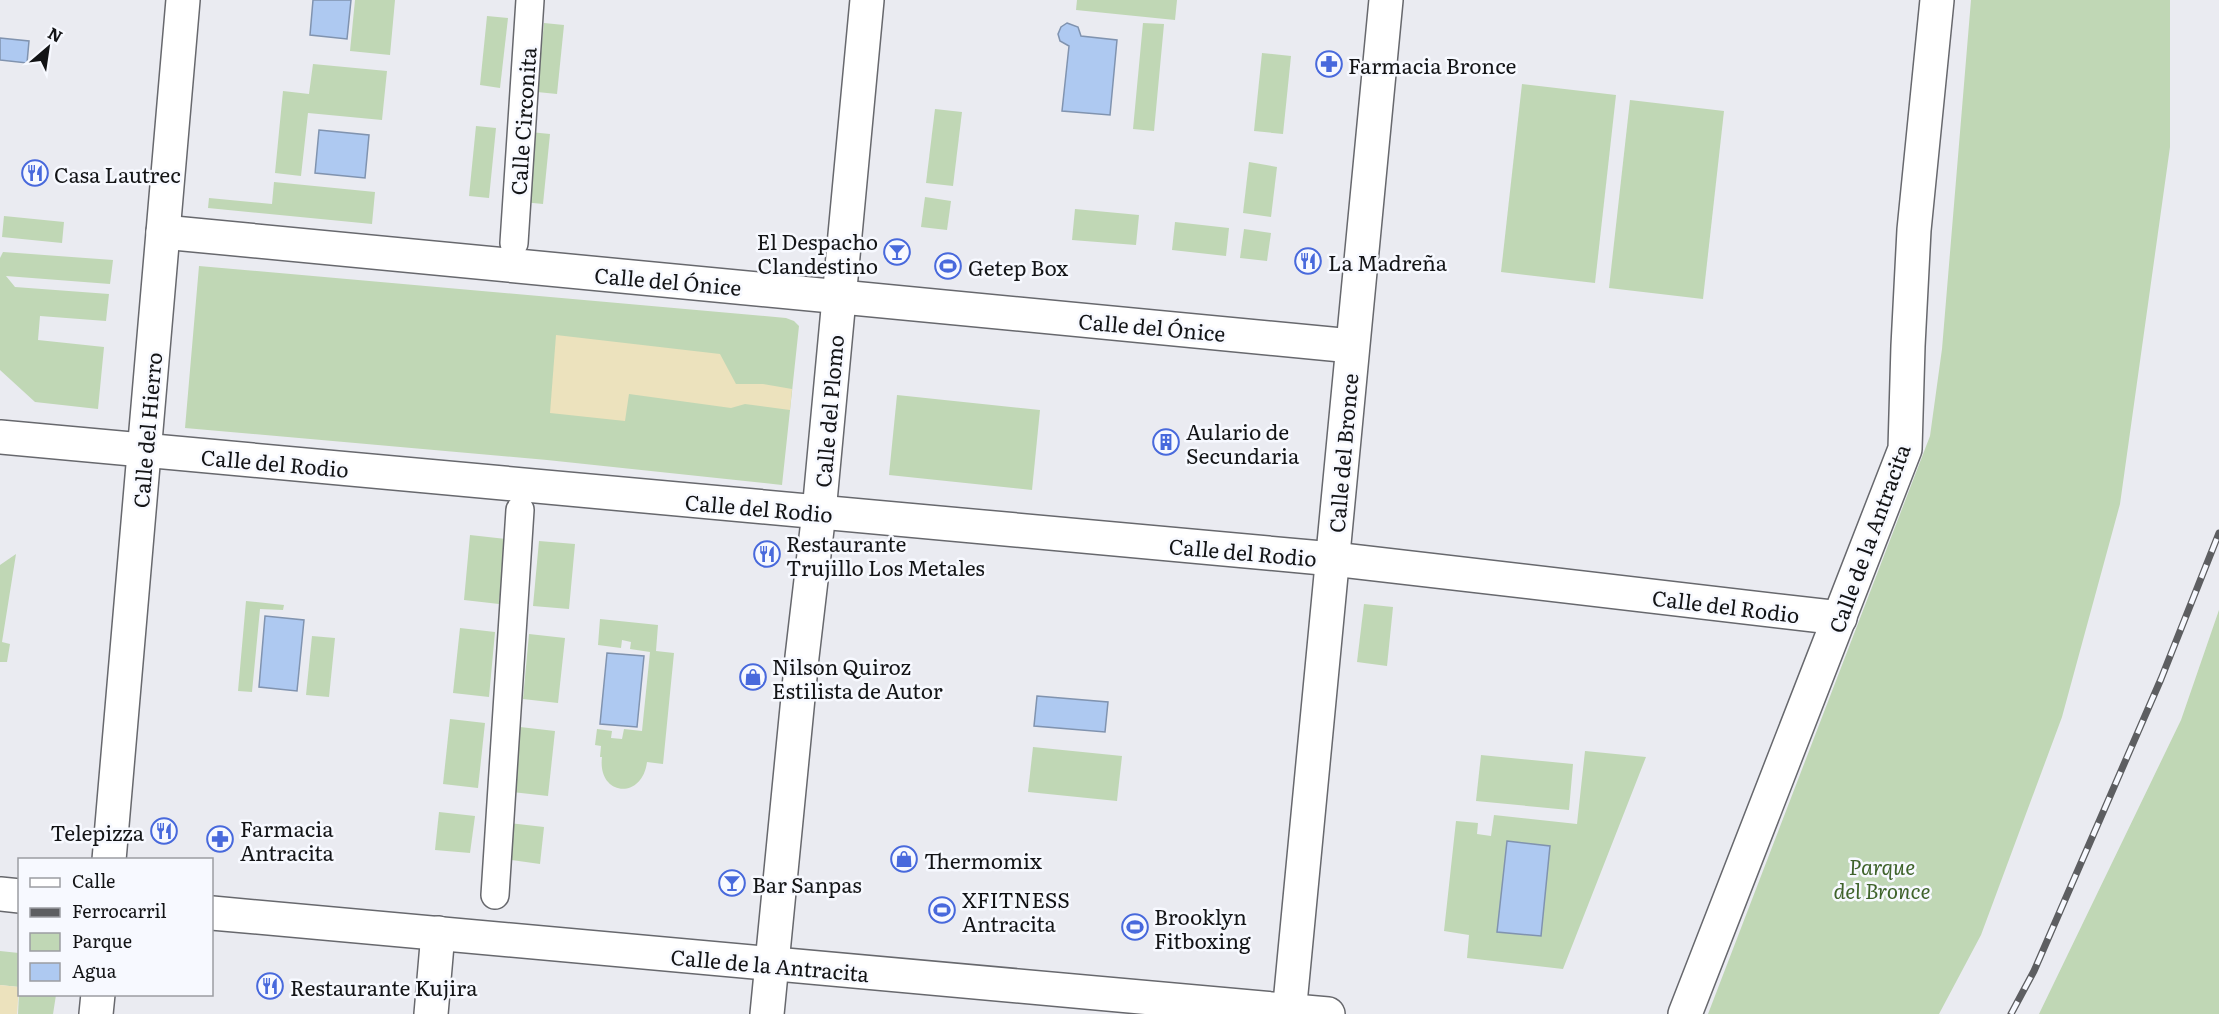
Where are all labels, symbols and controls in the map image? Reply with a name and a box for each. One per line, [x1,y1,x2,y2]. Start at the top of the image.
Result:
north arrow [18,18,78,78]
text: N [44,20,67,48]
street label: Calle Circonita [501,45,543,196]
pharmacy icon: Farmacia Bronce [1314,49,1344,79]
place label: Farmacia Bronce [1348,49,1516,80]
restaurant icon: Casa Lautrec [20,158,50,188]
place label: Casa Lautrec [54,158,181,189]
place label: El Despacho Clandestino [757,225,878,280]
bar icon: El Despacho Clandestino [882,237,912,267]
restaurant icon: La Madreña [1293,246,1323,276]
place label: La Madreña [1328,246,1448,277]
sports icon: Getep Box [933,251,963,281]
place label: Getep Box [968,251,1068,282]
street label: Calle del Ónice [593,258,743,302]
street label: Calle del Ónice [1077,304,1227,348]
street label: Calle del Plomo [806,333,850,489]
street label: Calle del Hierro [124,351,168,509]
street label: Calle del Bronce [1320,372,1364,534]
place label: Aulario de Secundaria [1186,415,1300,470]
building icon: Aulario de Secundaria [1151,427,1181,457]
street label: Calle de la Antracita [1819,439,1917,637]
street label: Calle del Rodio [200,440,350,484]
street label: Calle del Rodio [684,485,834,529]
place label: Restaurante Trujillo Los Metales [786,527,985,582]
street label: Calle del Rodio [1168,529,1318,573]
restaurant icon: Restaurante Trujillo Los Metales [752,539,782,569]
street label: Calle del Rodio [1651,581,1801,629]
place label: Nilson Quiroz Estilista de Autor [772,650,943,705]
shop icon: Nilson Quiroz Estilista de Autor [738,662,768,692]
place label: Farmacia Antracita [240,812,335,867]
place label: Telepizza [50,816,145,847]
restaurant icon: Telepizza [149,816,179,846]
pharmacy icon: Farmacia Antracita [205,824,235,854]
shop icon: Thermomix [889,844,919,874]
place label: Thermomix [924,844,1042,875]
park label: Parque del Bronce [1833,850,1931,905]
legend [18,858,213,996]
text: Calle [72,867,115,894]
bar icon: Bar Sanpas [717,868,747,898]
place label: Bar Sanpas [752,868,862,899]
place label: XFITNESS Antracita [962,883,1070,938]
sports icon: XFITNESS Antracita [927,895,957,925]
text: Ferrocarril [72,897,166,924]
place label: Brooklyn Fitboxing [1154,900,1251,955]
sports icon: Brooklyn Fitboxing [1120,912,1150,942]
text: Parque [72,927,132,954]
street label: Calle de la Antracita [670,940,871,988]
text: Agua [72,957,117,984]
restaurant icon: Restaurante Kujira [255,971,285,1001]
place label: Restaurante Kujira [290,971,478,1002]

